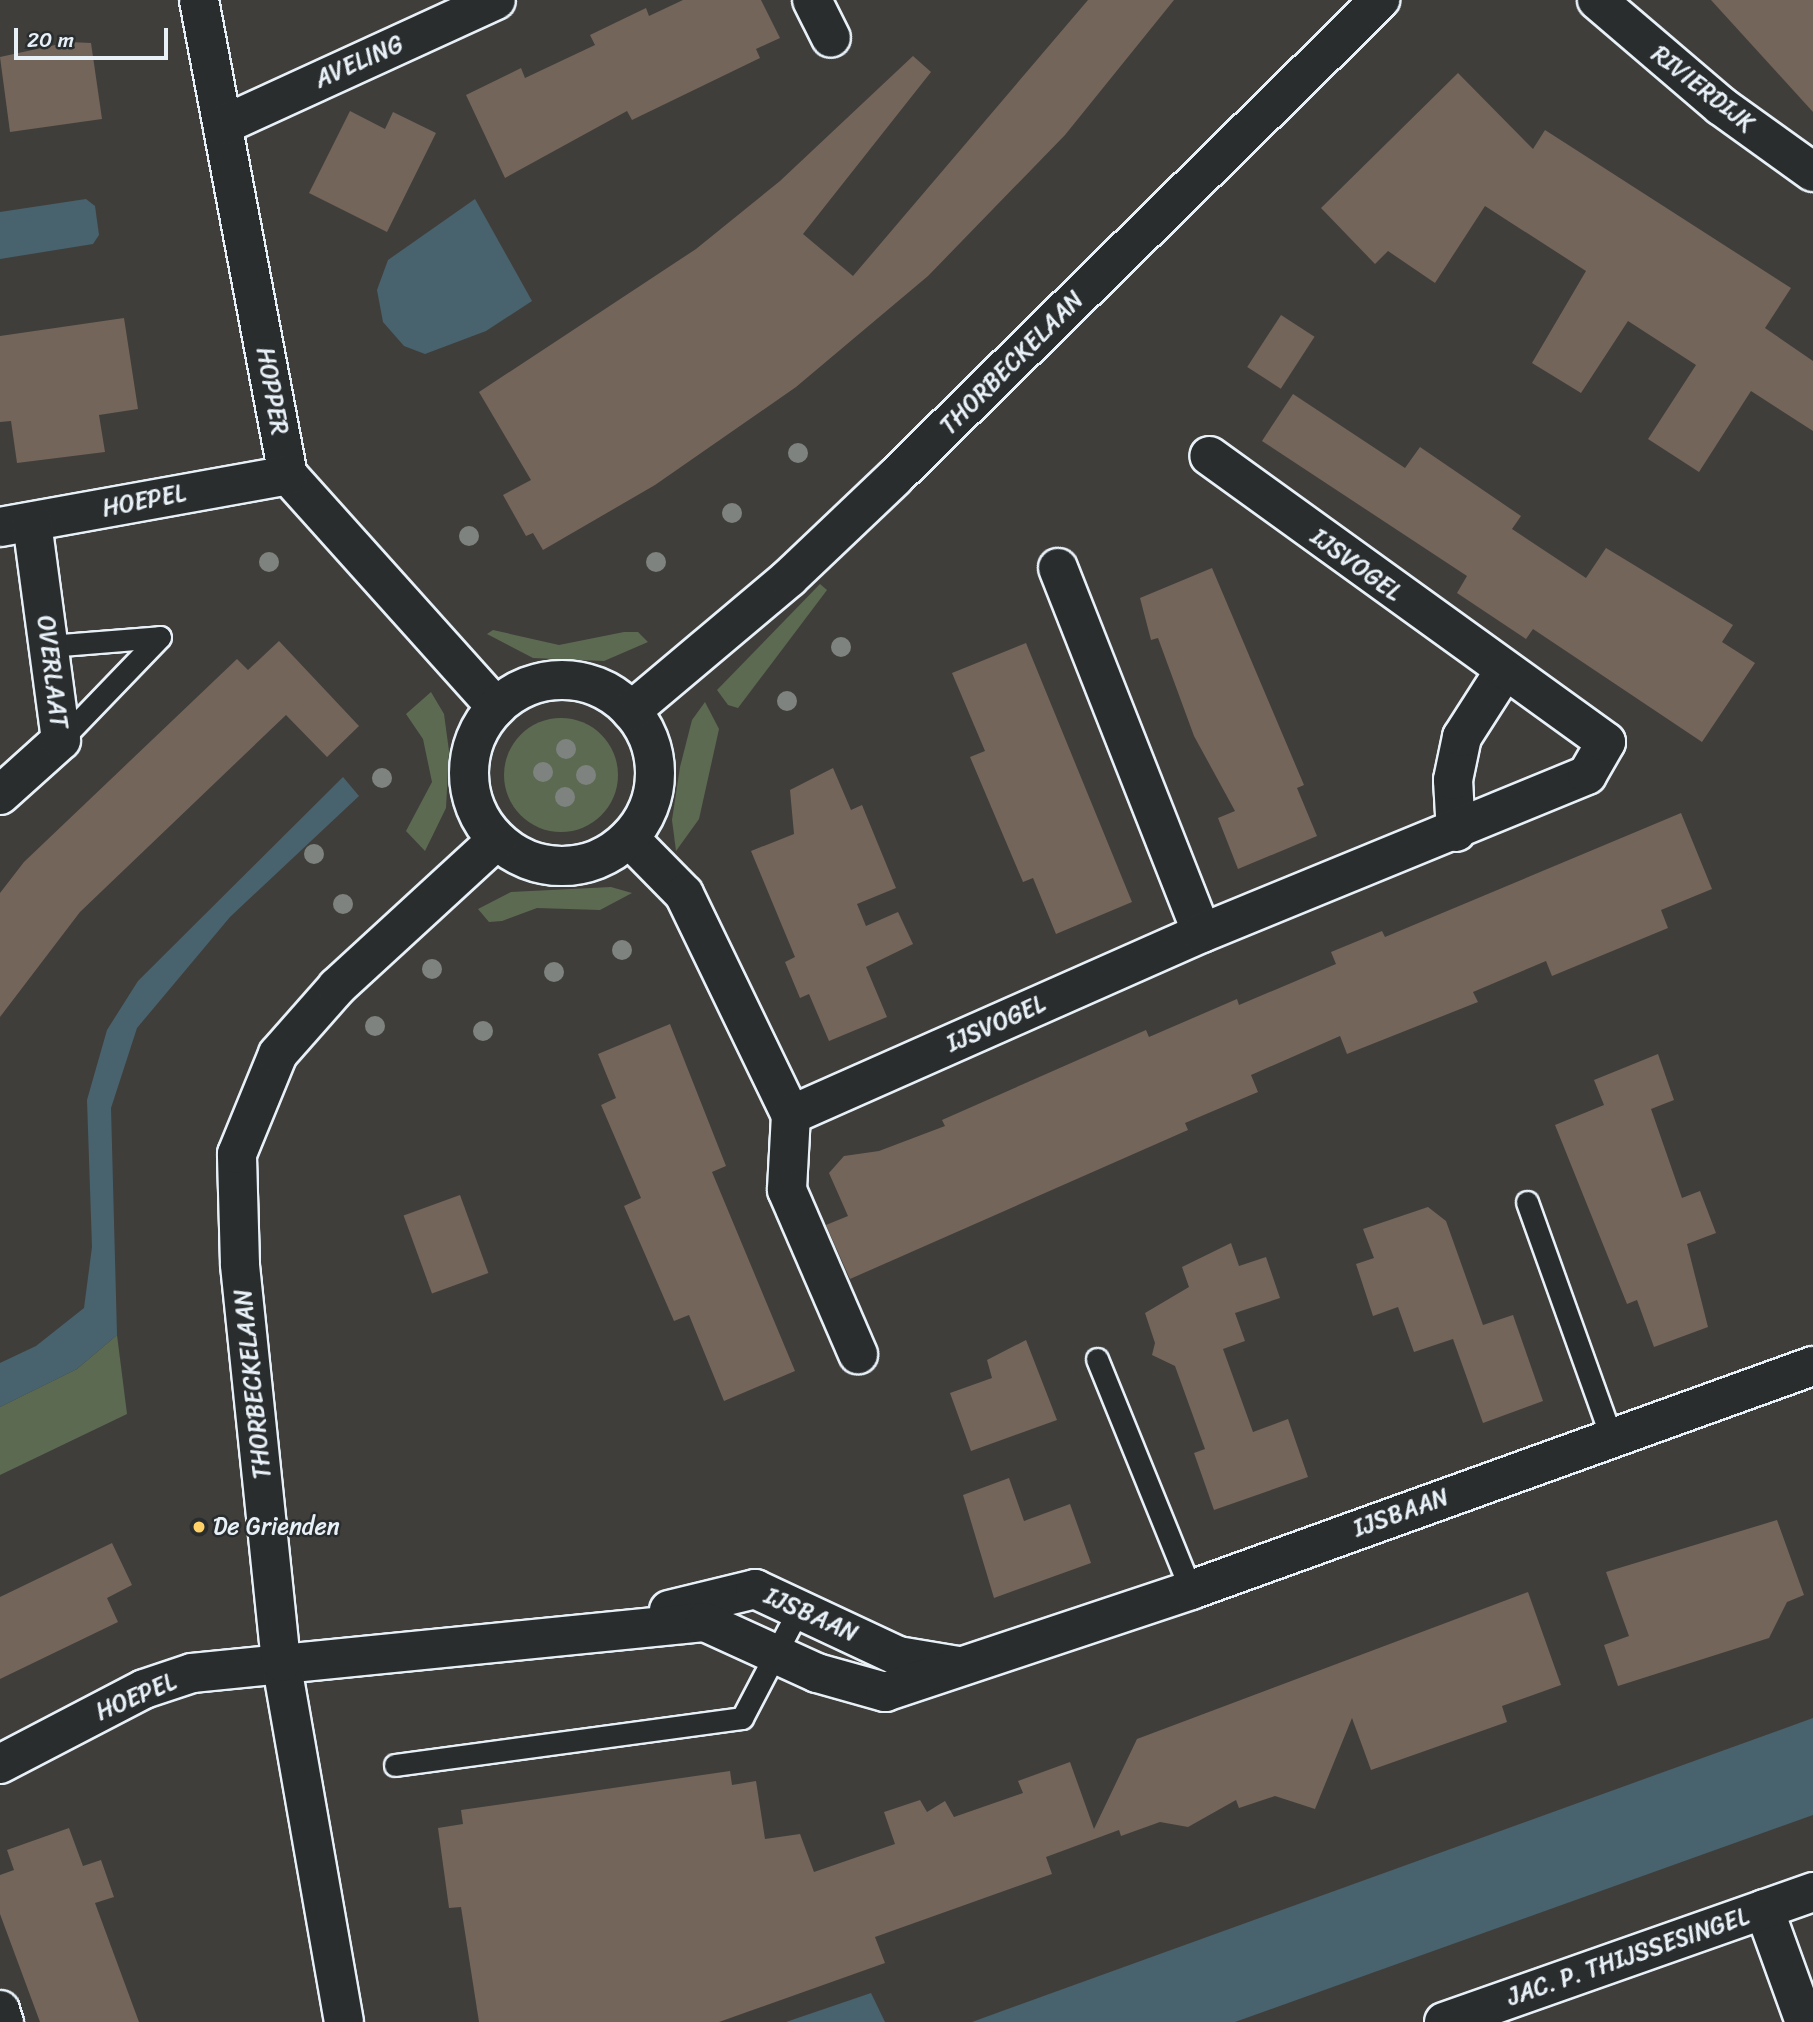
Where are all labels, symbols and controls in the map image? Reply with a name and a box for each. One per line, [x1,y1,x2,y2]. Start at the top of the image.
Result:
scale bar [18,14,172,58]
text: 20 m [27,21,74,59]
street label: AVELING [310,30,408,94]
street label: RIVIERDIJK [1646,40,1760,138]
street label: THORBECKELAAN [934,285,1090,441]
street label: HOPPER [250,345,294,437]
street label: HOEPEL [100,479,188,523]
street label: IJSVOGEL [1305,522,1407,608]
street label: OVERLAAT [31,614,73,730]
street label: IJSVOGEL [942,989,1050,1059]
street label: THORBECKELAAN [229,1288,277,1480]
street label: IJSBAAN [1350,1483,1452,1543]
place label: De Grienden [213,1513,340,1541]
marker: De Grienden [191,1519,207,1535]
street label: IJSBAAN [760,1582,862,1648]
street label: HOEPEL [92,1667,180,1727]
street label: JAC. P. THIJSSESINGEL [1504,1902,1752,2012]

